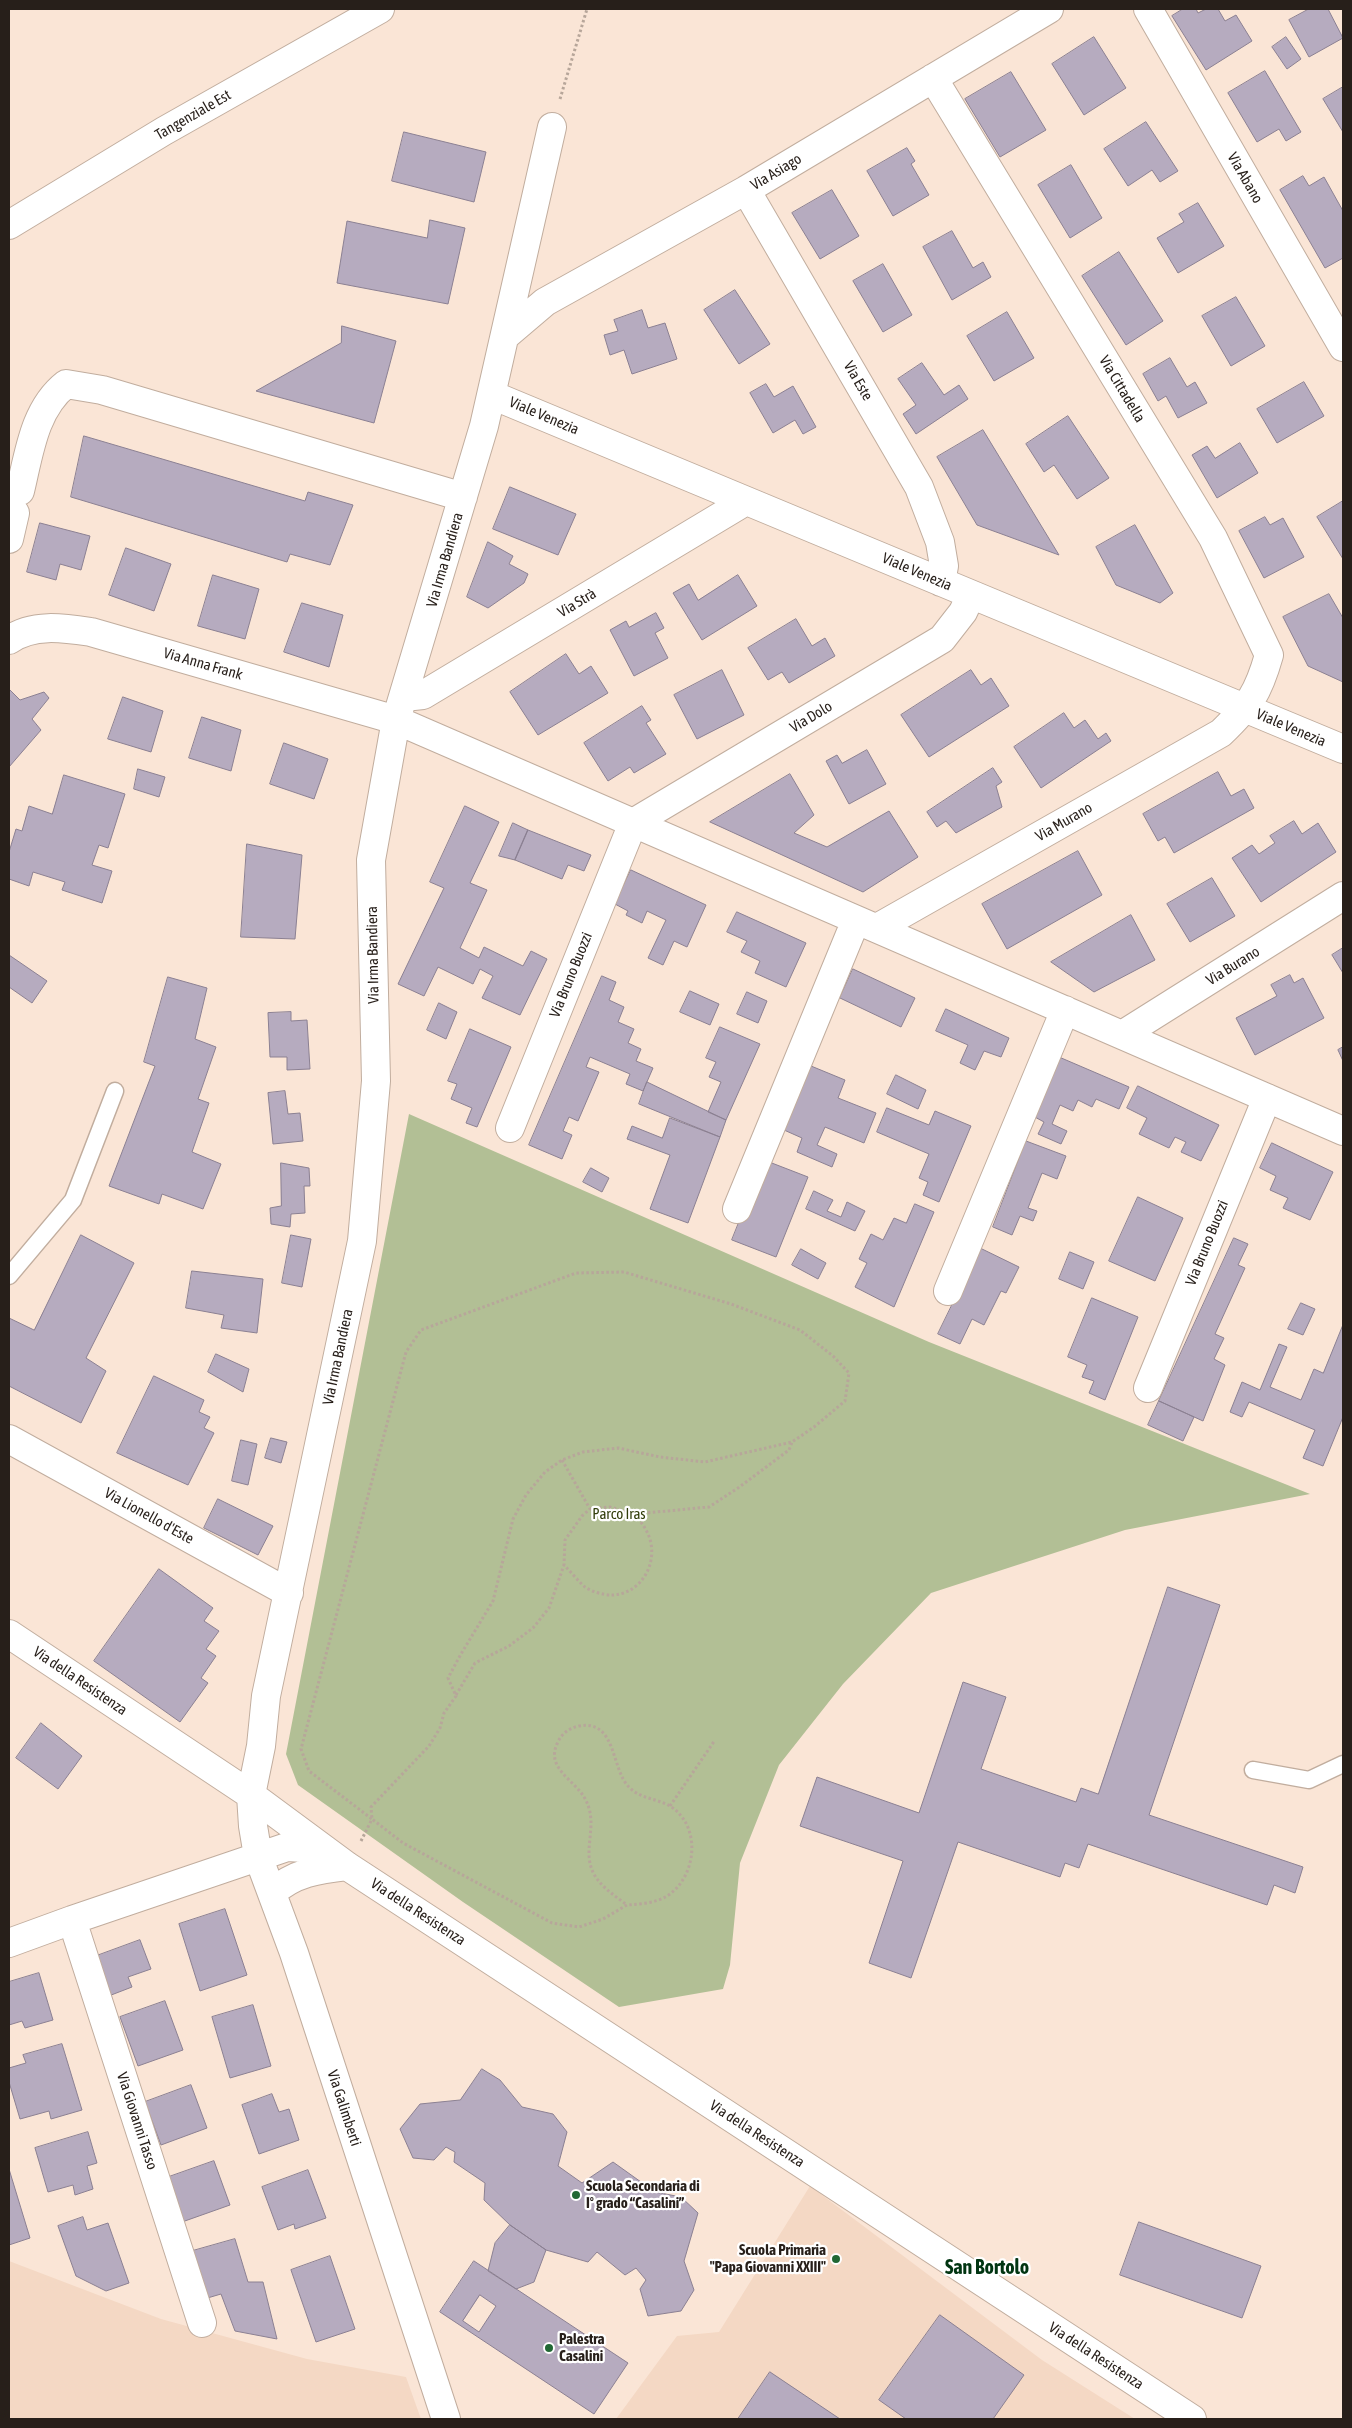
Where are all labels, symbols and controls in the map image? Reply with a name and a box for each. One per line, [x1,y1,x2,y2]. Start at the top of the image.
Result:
street label: Tangenziale Est [152,86,234,144]
street label: Via Abano [1223,149,1267,207]
street label: Via Asiago [747,150,805,194]
street label: Via Cittadella [1095,352,1149,426]
street label: Via Este [840,358,876,404]
street label: Viale Venezia [506,393,582,439]
street label: Via Irma Bandiera [423,511,467,609]
street label: Viale Venezia [879,549,955,595]
street label: Via Strà [555,585,599,621]
street label: Via Anna Frank [161,644,245,684]
street label: Via Dolo [787,697,835,737]
street label: Viale Venezia [1253,705,1329,751]
street label: Via Murano [1032,799,1096,845]
street label: Via Irma Bandiera [363,906,383,1004]
street label: Via Bruno Buozzi [546,930,596,1020]
street label: Via Burano [1203,943,1263,989]
street label: Via Bruno Buozzi [1182,1198,1232,1288]
street label: Via Irma Bandiera [319,1307,357,1407]
street label: Via Lionello d'Este [101,1484,197,1548]
park label: Parco Iras [592,1505,646,1523]
street label: Via della Resistenza [29,1643,131,1719]
street label: Via della Resistenza [367,1875,469,1949]
street label: Via Galimberti [323,2068,365,2148]
street label: Via Giovanni Tasso [113,2070,161,2172]
street label: Via della Resistenza [706,2097,808,2171]
place label: Scuola Secondaria di I° grado “Casalini” [586,2177,700,2212]
marker: Scuola Secondaria di I° grado “Casalini” [570,2189,582,2201]
place label: Scuola Primaria "Papa Giovanni XXIII" [710,2241,826,2276]
marker: Scuola Primaria "Papa Giovanni XXIII" [830,2253,842,2265]
district label: San Bortolo [945,2256,1029,2280]
street label: Via della Resistenza [1045,2319,1147,2393]
place label: Palestra Casalini [559,2330,604,2365]
marker: Palestra Casalini [543,2342,555,2354]

